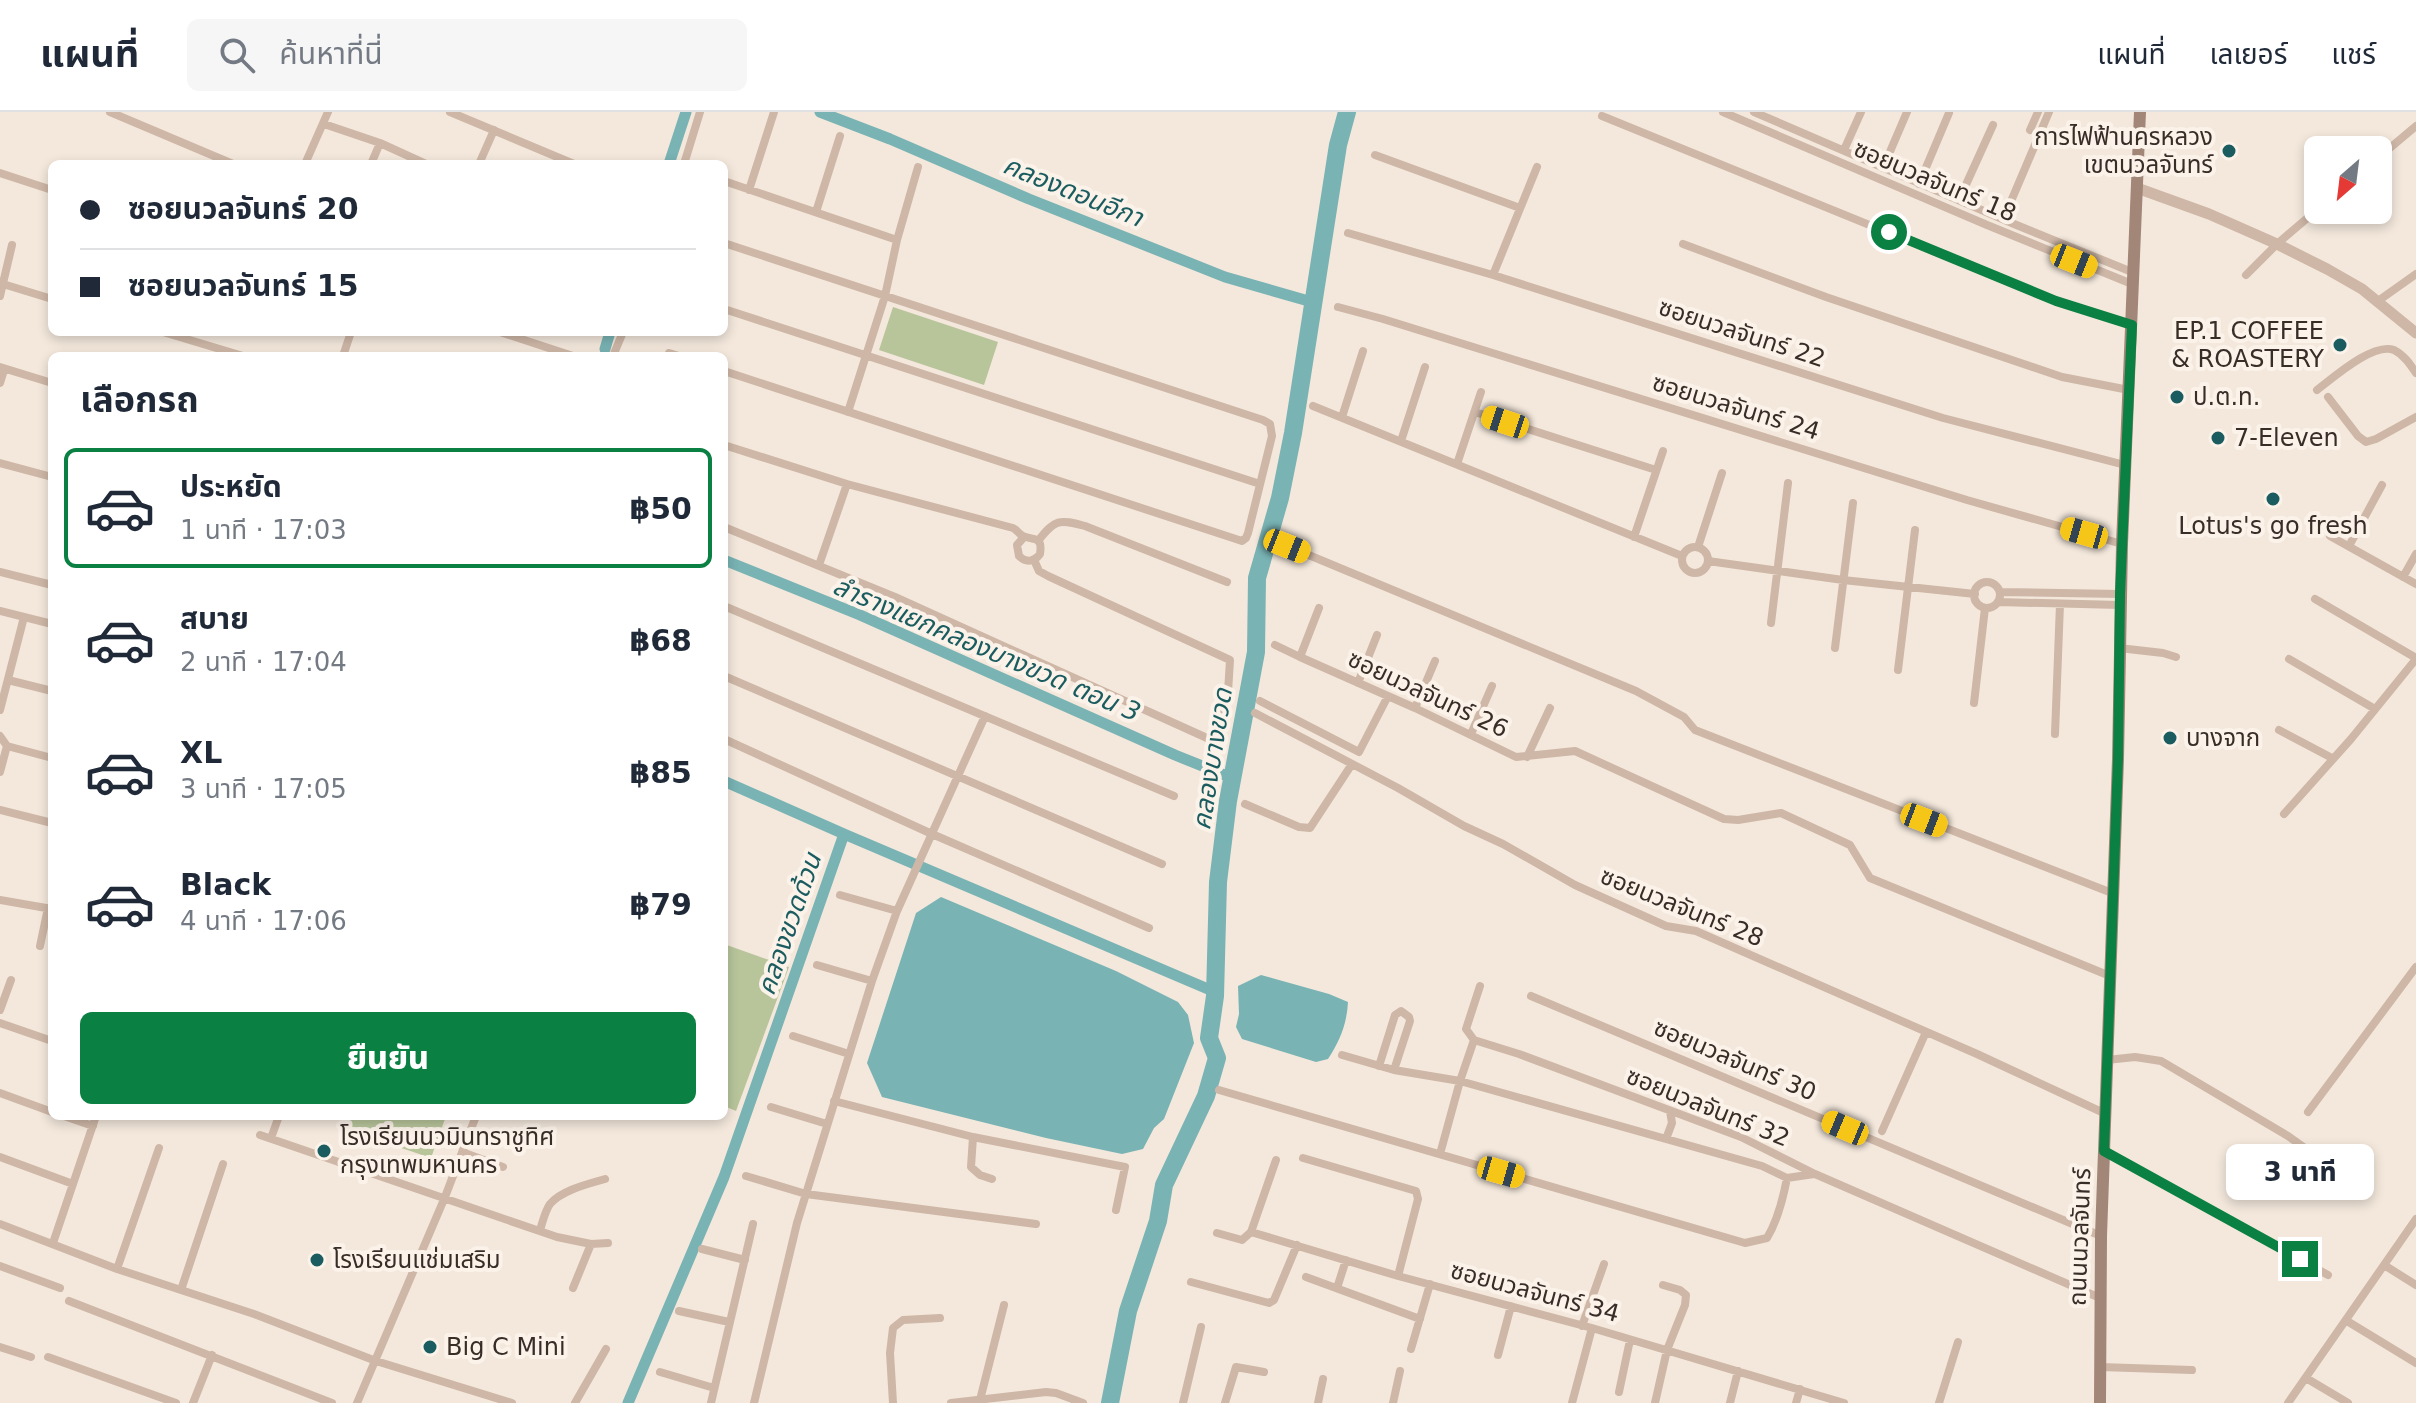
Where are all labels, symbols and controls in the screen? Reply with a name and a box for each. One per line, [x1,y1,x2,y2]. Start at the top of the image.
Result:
search box [187,19,747,91]
text: แผนที่ [40,32,139,76]
icon: search [215,33,259,77]
text: ค้นหาที่นี่ [279,36,383,71]
text: แผนที่ [2097,38,2166,71]
text: เลเยอร์ [2210,38,2287,71]
text: แชร์ [2331,38,2376,71]
place label: การไฟฟ้านครหลวง เขตนวลจันทร์ [2034,123,2214,179]
street label: ซอยนวลจันทร์ 18 [1850,134,2020,228]
north arrow [2304,136,2392,224]
map controls [2304,136,2392,224]
marker: การไฟฟ้านครหลวง เขตนวลจันทร์ [2220,142,2238,160]
water label: คลองดอนอีกา [999,149,1148,233]
text: ซอยนวลจันทร์ 20 [128,191,359,226]
route start [1871,214,1907,250]
car [2047,241,2101,281]
text: ซอยนวลจันทร์ 15 [128,268,359,303]
street label: ซอยนวลจันทร์ 22 [1655,293,1829,373]
place label: EP.1 COFFEE & ROASTERY [2171,317,2324,373]
marker: EP.1 COFFEE & ROASTERY [2331,336,2349,354]
street label: ซอยนวลจันทร์ 24 [1649,368,1823,446]
text: เลือกรถ [80,379,199,420]
place label: ป.ต.ท. [2193,383,2260,411]
marker: ป.ต.ท. [2168,388,2186,406]
car [1478,403,1532,441]
place label: 7-Eleven [2234,424,2339,452]
marker: 7-Eleven [2209,429,2227,447]
text: ประหยัด [180,469,282,504]
icon: car [84,472,156,544]
marker: Lotus's go fresh [2264,490,2282,508]
text: ฿50 [629,491,692,526]
place label: Lotus's go fresh [2178,512,2368,540]
text: 1 นาที · 17:03 [180,515,347,545]
car [2058,515,2110,551]
car [1260,526,1314,566]
water label: ลำรางแยกคลองบางขวด ตอน 3 [829,571,1145,727]
text: สบาย [180,601,249,636]
icon: car [84,604,156,676]
text: ฿68 [629,623,692,658]
street label: ซอยนวลจันทร์ 26 [1343,645,1513,743]
text: 2 นาที · 17:04 [180,647,347,677]
water label: คลองบางขวด [1186,685,1238,832]
place label: บางจาก [2186,724,2260,752]
marker: บางจาก [2161,729,2179,747]
text: XL [180,735,222,770]
icon: car [84,736,156,808]
text: ฿85 [629,755,692,790]
text: 3 นาที · 17:05 [180,774,347,804]
car [1897,800,1951,840]
water label: คลองขวดด้วน [751,847,828,999]
street label: ซอยนวลจันทร์ 28 [1596,862,1768,952]
text: Black [180,867,271,902]
icon: car [84,868,156,940]
text: ฿79 [629,887,692,922]
text: 4 นาที · 17:06 [180,906,347,936]
button: ยืนยัน [80,1012,696,1104]
street label: ซอยนวลจันทร์ 30 [1650,1013,1820,1107]
street label: ซอยนวลจันทร์ 32 [1622,1062,1794,1152]
car [1818,1108,1872,1148]
place label: โรงเรียนนวมินทราชูทิศ กรุงเทพมหานคร [340,1123,554,1180]
marker: โรงเรียนนวมินทราชูทิศ กรุงเทพมหานคร [315,1142,333,1160]
callout: 3 นาที [2226,1143,2374,1199]
car [1475,1154,1527,1190]
text: 3 นาที [2264,1157,2336,1187]
street label: ถนนนวลจันทร์ [2064,1166,2096,1306]
route end [2282,1241,2318,1277]
place label: โรงเรียนแช่มเสริม [333,1246,501,1274]
marker: โรงเรียนแช่มเสริม [308,1251,326,1269]
street label: ซอยนวลจันทร์ 34 [1448,1256,1622,1328]
place label: Big C Mini [446,1333,566,1361]
marker: Big C Mini [421,1338,439,1356]

